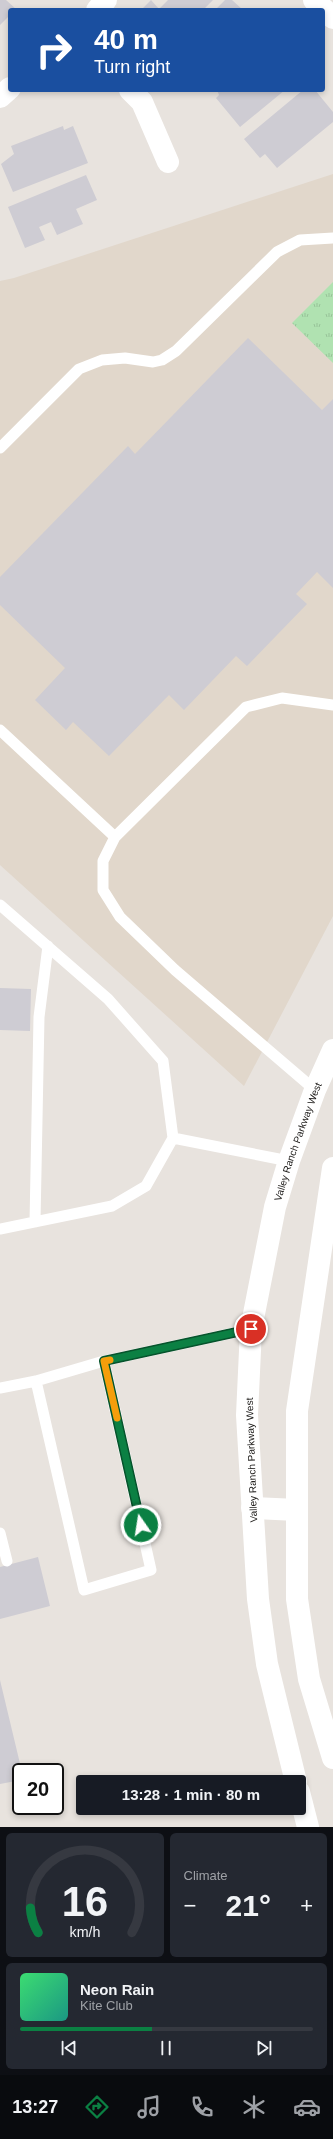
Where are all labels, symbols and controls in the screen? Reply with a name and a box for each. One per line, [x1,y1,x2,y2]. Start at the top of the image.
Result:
icon: right [28,24,80,76]
text: 40 m [94,24,158,55]
text: Turn right [94,57,170,77]
street label: Valley Ranch Parkway West [272,1081,324,1202]
pin [234,1312,268,1346]
icon: arrive [240,1318,262,1340]
street label: Valley Ranch Parkway West [244,1397,259,1522]
position arrow [120,1504,162,1546]
speed limit sign: 20 [12,1763,64,1815]
text: 13:28 · 1 min · 80 m [122,1786,260,1803]
text: Climate [184,1868,228,1883]
text: 16 [62,1878,108,1925]
text: 21° [226,1889,271,1922]
text: − [184,1893,196,1918]
text: + [300,1893,313,1918]
text: km/h [69,1924,100,1940]
text: Neon Rain [80,1981,154,1998]
text: Kite Club [80,1998,133,2013]
icon: previous [58,2037,80,2059]
icon: pause [155,2037,177,2059]
icon: next [253,2037,275,2059]
icon: directions [83,2093,111,2121]
icon: music [135,2093,163,2121]
icon: phone [188,2093,216,2121]
icon: climate [240,2093,268,2121]
icon: car [293,2093,321,2121]
text: 13:27 [12,2097,58,2117]

